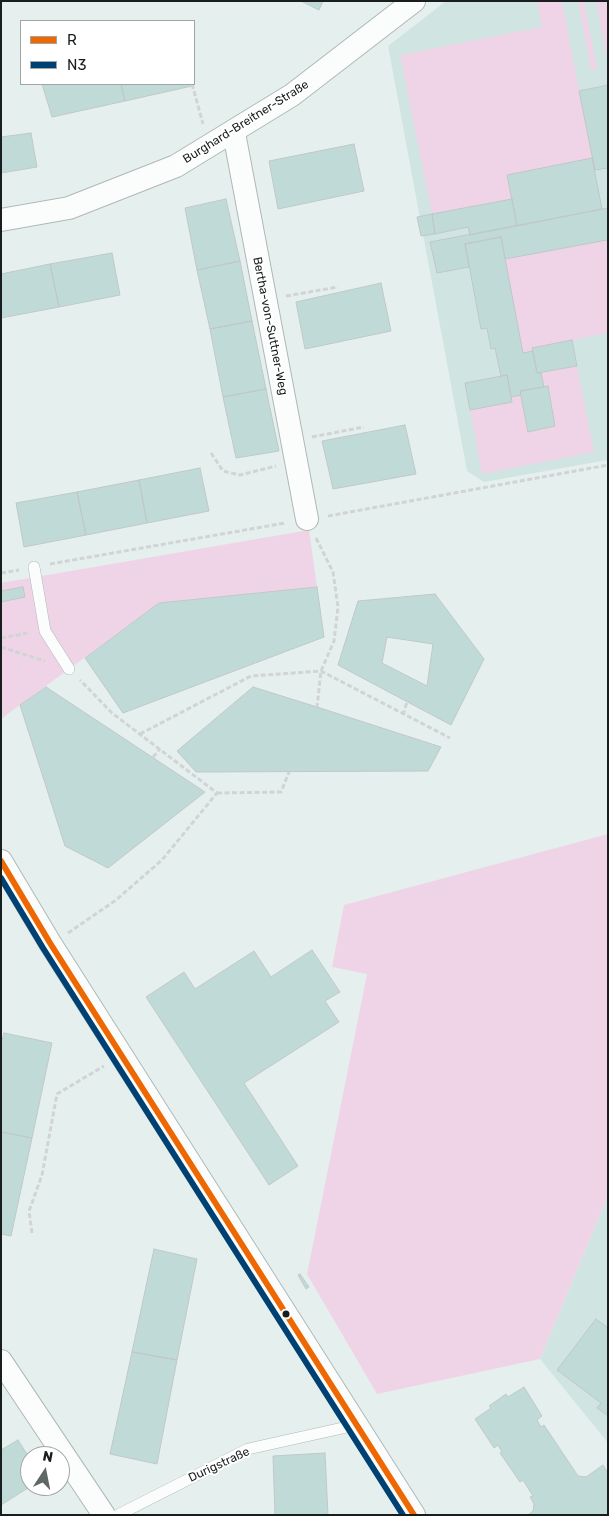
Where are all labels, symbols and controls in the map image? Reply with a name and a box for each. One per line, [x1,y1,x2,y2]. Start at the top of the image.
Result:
legend [20,20,195,85]
text: R [67,31,77,49]
text: N3 [67,56,86,74]
street label: Burghard-Breitner-Straße [180,77,312,167]
street label: Bertha-von-Suttner-Weg [250,256,290,396]
unlabelled marker [281,1309,291,1319]
street label: Durigstraße [186,1445,252,1485]
north arrow [20,1446,70,1496]
text: N [41,1447,54,1466]

